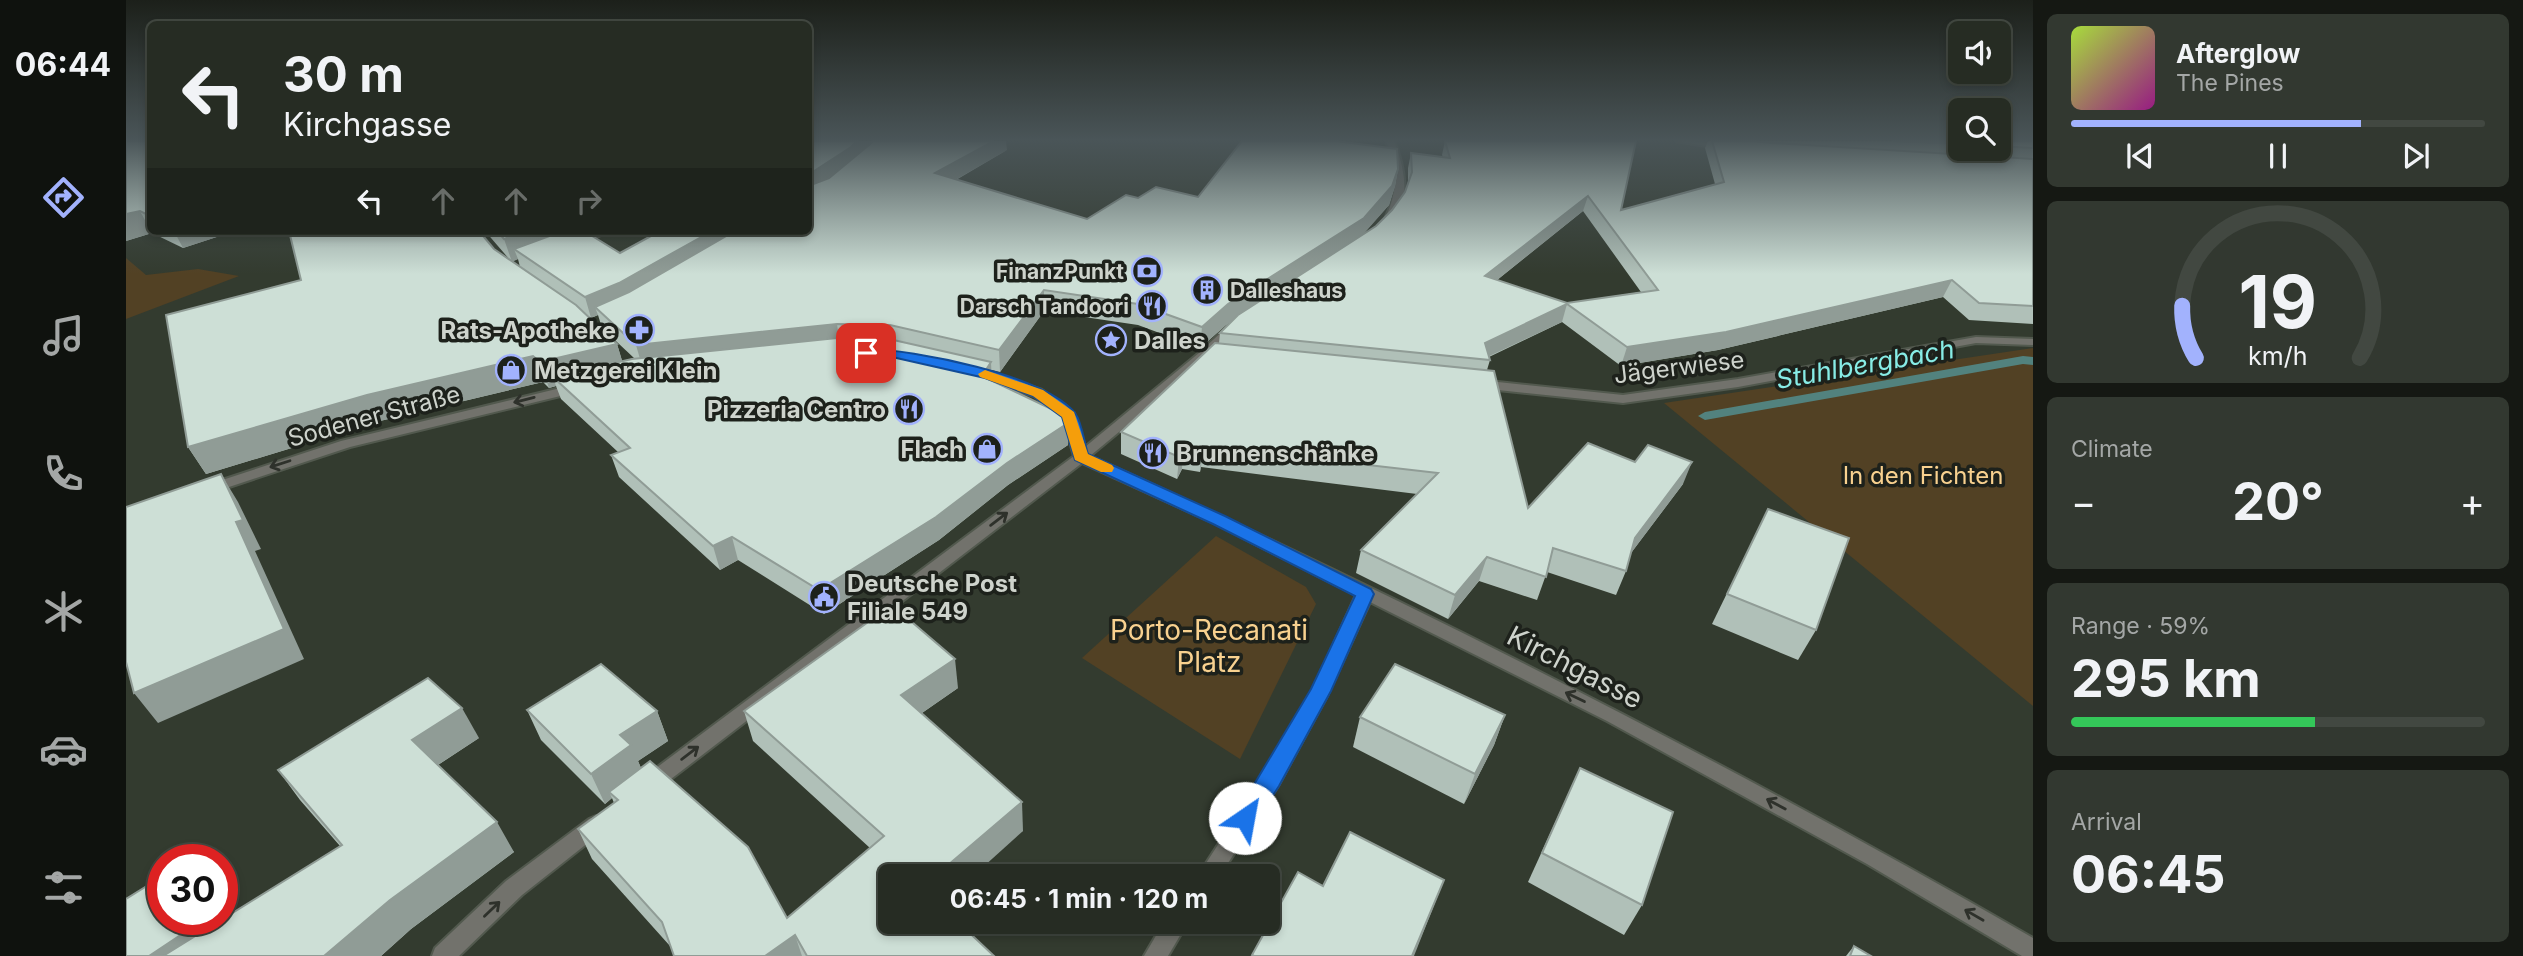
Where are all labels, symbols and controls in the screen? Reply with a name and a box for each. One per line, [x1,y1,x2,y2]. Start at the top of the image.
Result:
map controls [1948,21,2011,161]
button: sound [1948,21,2011,84]
text: Afterglow [2176,38,2300,69]
text: 06:44 [15,45,111,84]
text: 30 m [283,45,404,104]
icon: left [168,49,259,140]
text: The Pines [2176,69,2284,97]
button: search [1948,98,2011,161]
text: Kirchgasse [283,105,452,144]
icon: previous [2121,137,2159,175]
icon: pause [2259,137,2297,175]
icon: next [2397,137,2435,175]
icon: directions [39,173,88,222]
icon: left [351,182,389,220]
icon: ahead [424,182,462,220]
icon: ahead [497,182,535,220]
icon: right [570,182,608,220]
bank icon: FinanzPunkt [1130,254,1164,288]
text: 19 [2239,257,2317,346]
place label: FinanzPunkt [996,259,1124,284]
building icon: Dalleshaus [1190,273,1224,307]
place label: Dalleshaus [1230,278,1343,303]
restaurant icon: Darsch Tandoori [1135,289,1169,323]
place label: Darsch Tandoori [960,294,1129,319]
icon: music [39,311,88,360]
pharmacy icon: Rats-Apotheke [622,313,656,347]
place label: Rats-Apotheke [440,316,616,345]
pin [836,323,896,383]
place icon: Dalles [1094,323,1128,357]
place label: Dalles [1134,326,1206,355]
water label: Stuhlbergbach [1773,333,1957,395]
icon: arrive [847,334,885,372]
text: km/h [2248,340,2308,370]
street label: Jägerwiese [1612,345,1746,389]
shop icon: Metzgerei Klein [494,353,528,387]
place label: Metzgerei Klein [534,356,717,385]
street label: Sodener Straße [285,379,463,453]
restaurant icon: Pizzeria Centro [892,392,926,426]
one-way arrow [513,394,536,408]
place label: Pizzeria Centro [707,395,886,424]
shop icon: Flach [970,432,1004,466]
place label: Flach [900,435,964,464]
text: Climate [2071,435,2153,463]
restaurant icon: Brunnenschänke [1136,436,1170,470]
place label: Brunnenschänke [1176,439,1375,468]
icon: phone [39,449,88,498]
one-way arrow [270,459,292,472]
park label: In den Fichten [1843,461,2003,490]
text: 20° [2232,470,2324,533]
text: − [2071,479,2096,525]
text: + [2460,479,2485,525]
one-way arrow [989,511,1007,526]
place label: Deutsche Post Filiale 549 [847,569,1017,626]
public building icon: Deutsche Post Filiale 549 [807,580,841,614]
icon: climate [39,587,88,636]
text: Range · 59% [2071,612,2210,640]
park label: Porto-Recanati Platz [1110,613,1308,679]
street label: Kirchgasse [1502,618,1648,716]
text: 295 km [2071,647,2261,710]
one-way arrow [1565,690,1586,704]
icon: car [39,725,88,774]
one-way arrow [680,746,699,761]
position arrow [1208,781,1282,855]
one-way arrow [1766,797,1787,810]
text: Arrival [2071,808,2142,836]
text: 06:45 [2071,843,2226,906]
speed limit sign: 30 [147,844,238,935]
icon: filters [39,863,88,912]
text: 06:45 · 1 min · 120 m [950,883,1208,914]
one-way arrow [483,900,500,917]
one-way arrow [1964,908,1984,922]

